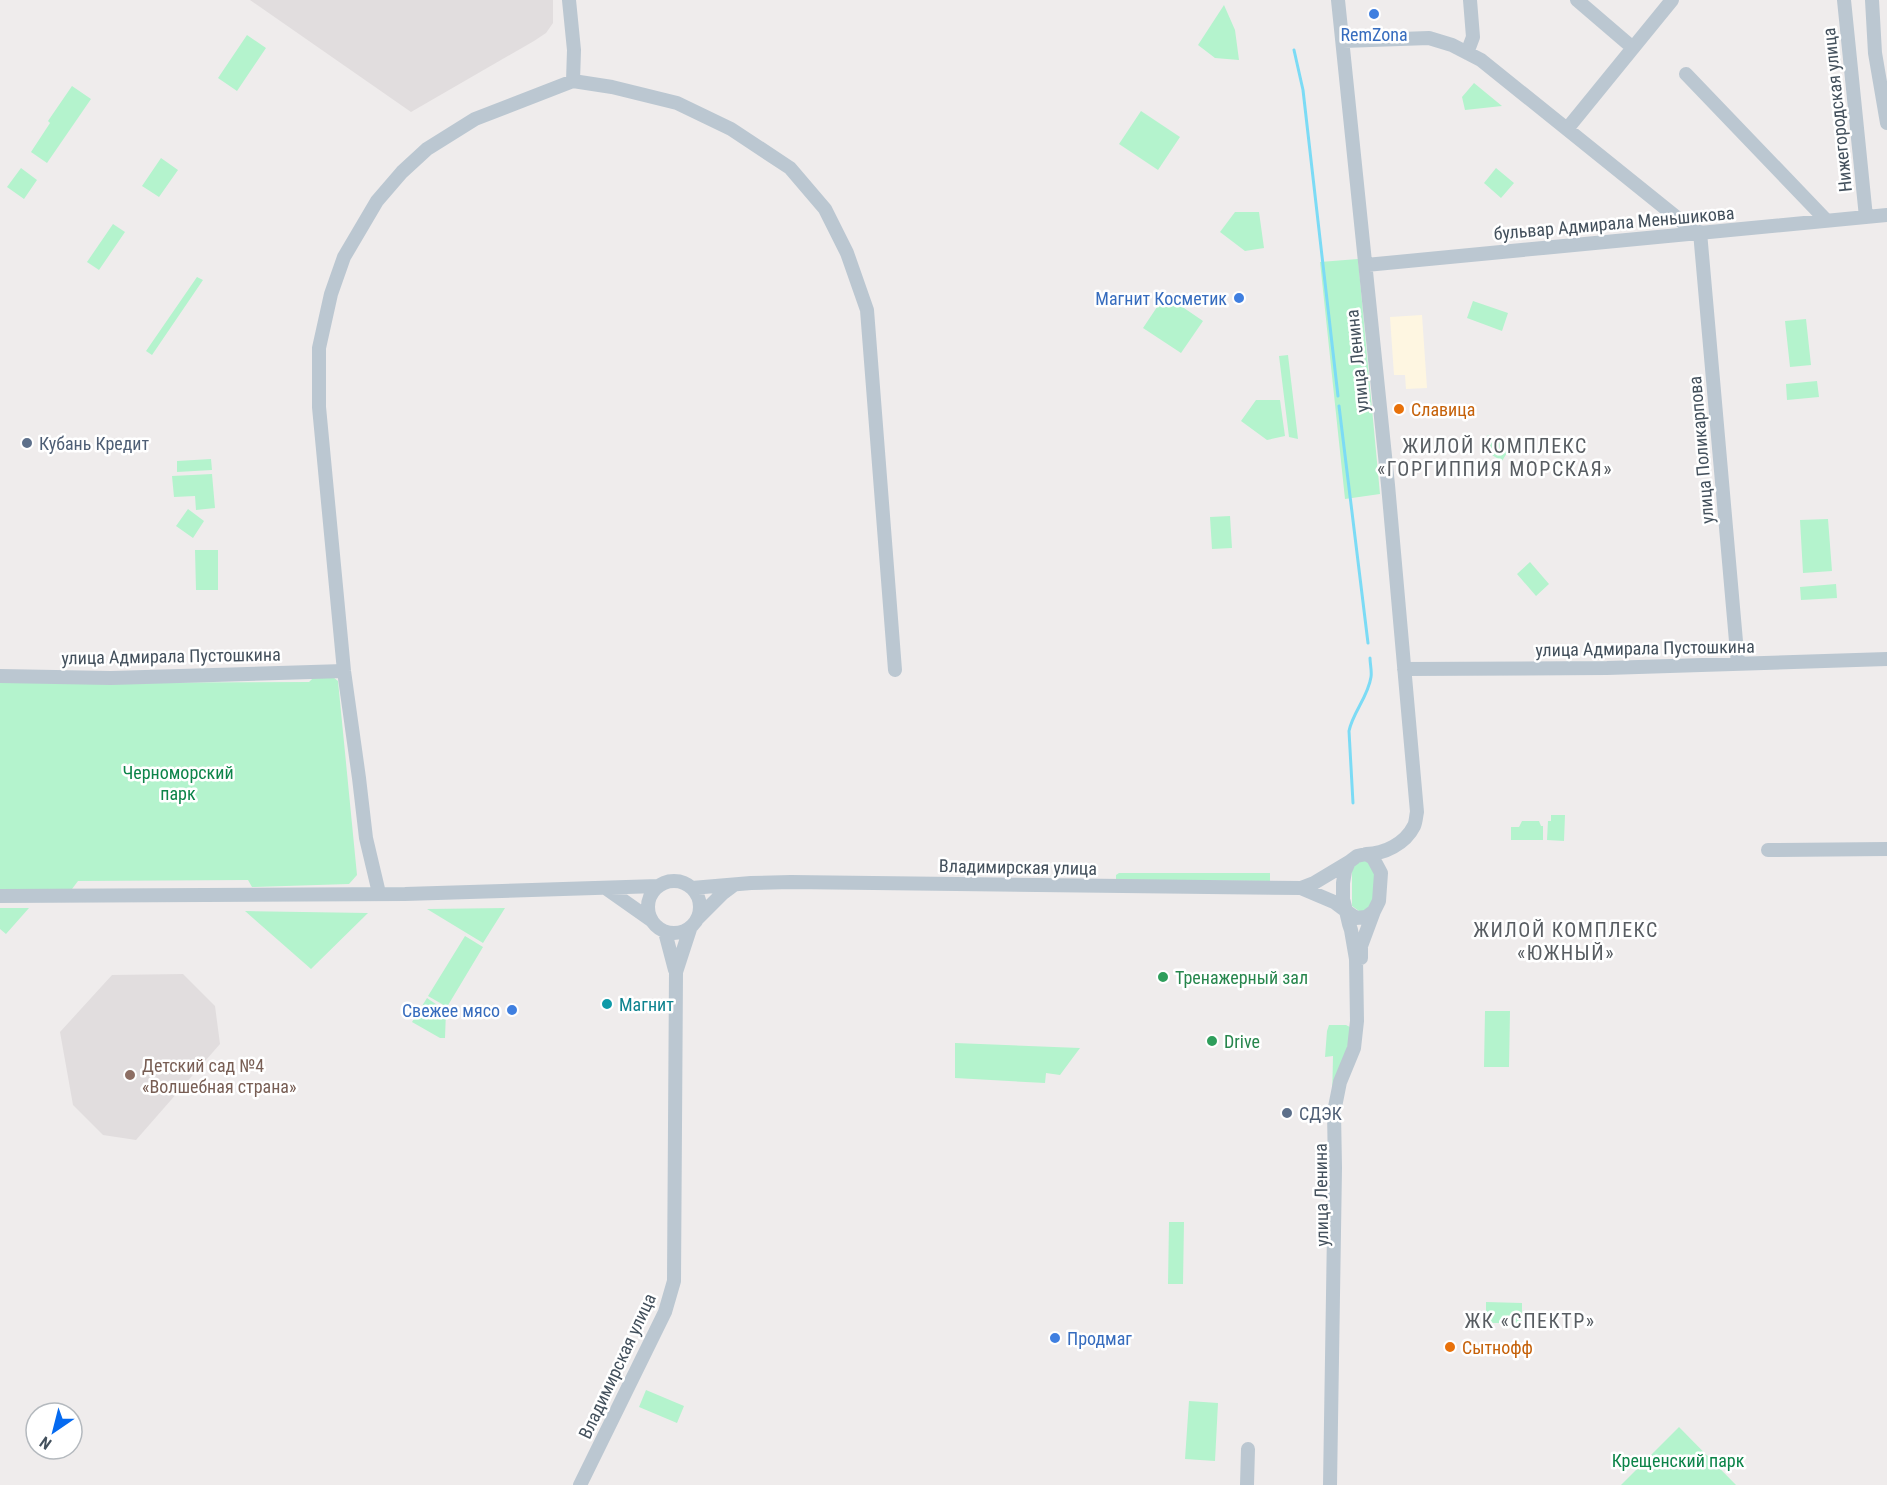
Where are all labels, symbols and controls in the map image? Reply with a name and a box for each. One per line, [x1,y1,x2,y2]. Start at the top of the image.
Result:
marker: RemZona [1367,7,1381,21]
place label: RemZona [1340,24,1408,45]
street label: Нижегородская улица [1818,27,1856,193]
street label: бульвар Адмирала Меньшикова [1493,202,1735,244]
place label: Магнит Косметик [1095,288,1227,309]
marker: Магнит Косметик [1232,291,1246,305]
street label: улица Ленина [1341,309,1373,413]
street label: улица Поликарпова [1684,375,1718,525]
place label: Славица [1411,399,1475,420]
marker: Славица [1392,402,1406,416]
place label: Кубань Кредит [39,433,150,454]
district label: ЖИЛОЙ КОМПЛЕКС «ГОРГИППИЯ МОРСКАЯ» [1377,434,1613,481]
marker: Кубань Кредит [20,436,34,450]
street label: улица Адмирала Пустошкина [1535,636,1755,660]
street label: улица Адмирала Пустошкина [61,644,281,668]
park label: Черноморский парк [122,762,234,804]
street label: Владимирская улица [939,855,1097,879]
district label: ЖИЛОЙ КОМПЛЕКС «ЮЖНЫЙ» [1473,918,1659,965]
place label: Тренажерный зал [1175,967,1308,988]
marker: Тренажерный зал [1156,970,1170,984]
place label: Магнит [619,994,674,1015]
marker: Магнит [600,997,614,1011]
place label: Свежее мясо [402,1000,500,1021]
marker: Свежее мясо [505,1003,519,1017]
place label: Drive [1224,1031,1260,1052]
marker: Drive [1205,1034,1219,1048]
place label: Детский сад №4 «Волшебная страна» [142,1055,297,1097]
marker: Детский сад №4 «Волшебная страна» [123,1068,137,1082]
place label: СДЭК [1299,1103,1342,1124]
marker: СДЭК [1280,1106,1294,1120]
street label: улица Ленина [1310,1143,1332,1247]
street label: Владимирская улица [574,1290,660,1442]
district label: ЖК «СПЕКТР» [1464,1309,1596,1333]
place label: Продмаг [1067,1328,1132,1349]
marker: Продмаг [1048,1331,1062,1345]
place label: Сытнофф [1462,1337,1533,1358]
marker: Сытнофф [1443,1340,1457,1354]
north arrow [24,1401,84,1461]
text: N [36,1432,55,1453]
park label: Крещенский парк [1612,1450,1745,1471]

